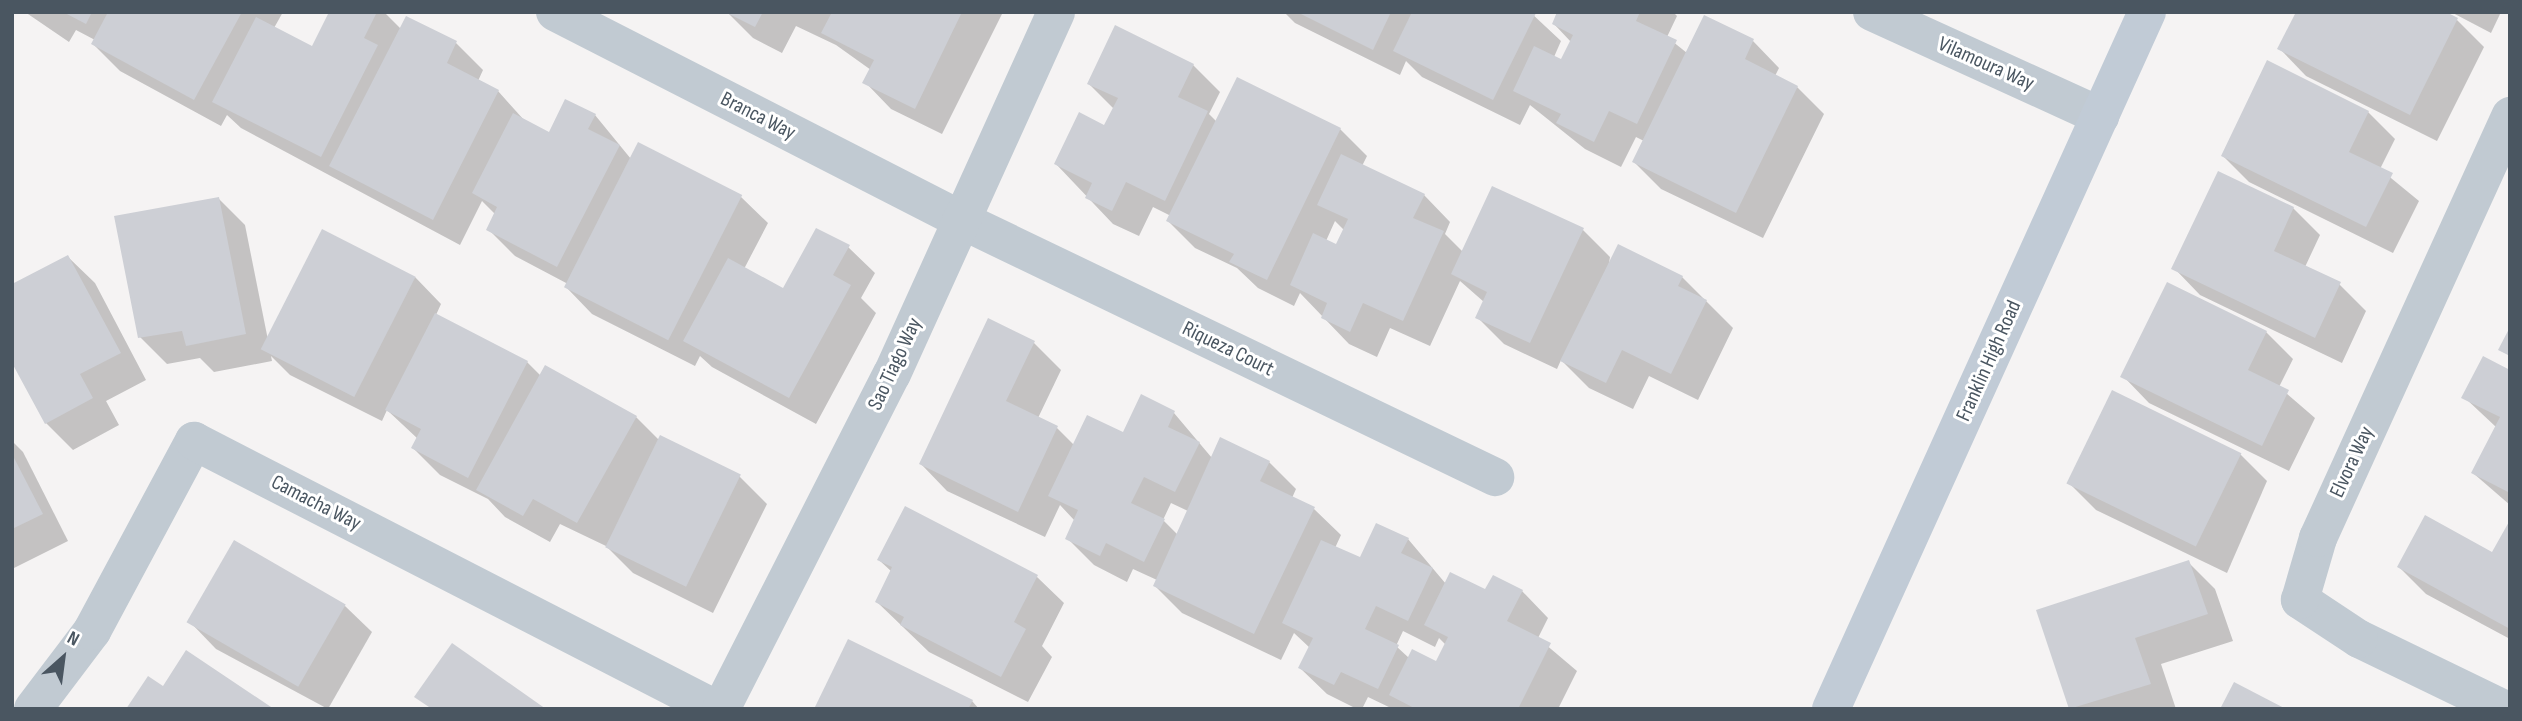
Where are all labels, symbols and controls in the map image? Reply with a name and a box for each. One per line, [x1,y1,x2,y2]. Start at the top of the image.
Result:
street label: Vilamoura Way [1934,32,2038,96]
street label: Branca Way [716,86,800,146]
street label: Franklin High Road [1951,297,2027,425]
street label: Sao Tiago Way [863,314,927,414]
street label: Riqueza Court [1178,316,1278,382]
street label: Elvora Way [2325,422,2379,502]
street label: Camacha Way [267,470,365,536]
north arrow [28,623,98,693]
text: N [63,626,83,652]

